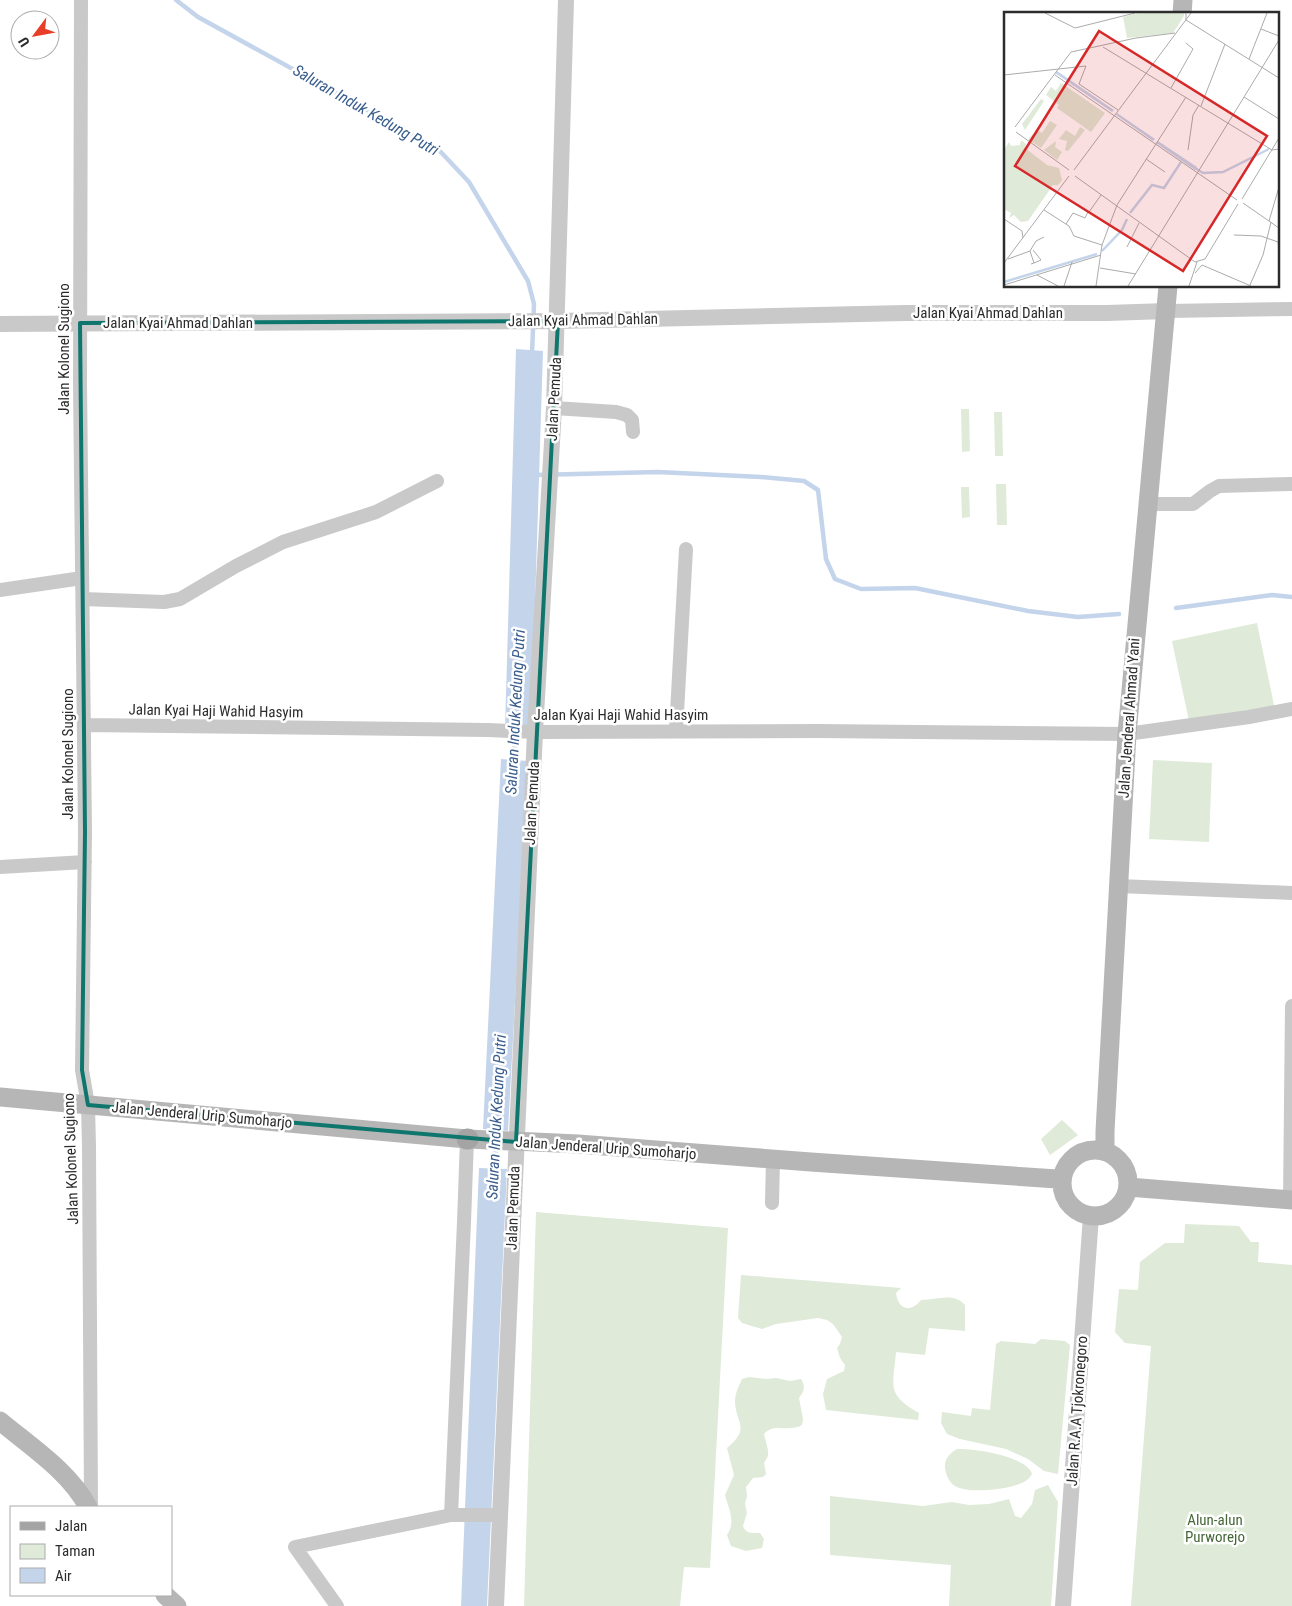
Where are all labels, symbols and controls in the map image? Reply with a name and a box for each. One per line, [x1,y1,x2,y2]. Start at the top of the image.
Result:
north arrow [10,10,60,60]
inset map [1004,12,1280,288]
text: U [15,34,33,50]
water label: Saluran Induk Kedung Putri [290,60,443,160]
street label: Jalan Kolonel Sugiono [55,283,73,415]
street label: Jalan Kyai Ahmad Dahlan [913,304,1063,322]
street label: Jalan Kyai Ahmad Dahlan [508,310,658,330]
street label: Jalan Kyai Ahmad Dahlan [103,314,253,332]
street label: Jalan Pemuda [543,356,565,442]
water label: Saluran Induk Kedung Putri [501,629,529,795]
street label: Jalan Jenderal Ahmad Yani [1114,637,1144,799]
street label: Jalan Kolonel Sugiono [59,688,77,820]
street label: Jalan Kyai Haji Wahid Hasyim [128,700,304,722]
street label: Jalan Kyai Haji Wahid Hasyim [534,706,708,724]
street label: Jalan Pemuda [521,760,543,846]
water label: Saluran Induk Kedung Putri [482,1034,510,1200]
street label: Jalan Kolonel Sugiono [60,1093,82,1225]
street label: Jalan Jenderal Urip Sumoharjo [111,1098,293,1132]
street label: Jalan Jenderal Urip Sumoharjo [515,1133,697,1163]
street label: Jalan Pemuda [503,1166,523,1250]
street label: Jalan R.A.A Tjokronegoro [1063,1335,1091,1487]
legend [10,1506,172,1596]
park label: Alun-alun Purworejo [1185,1511,1245,1546]
text: Jalan [55,1517,87,1535]
text: Taman [55,1542,95,1560]
text: Air [55,1567,72,1585]

